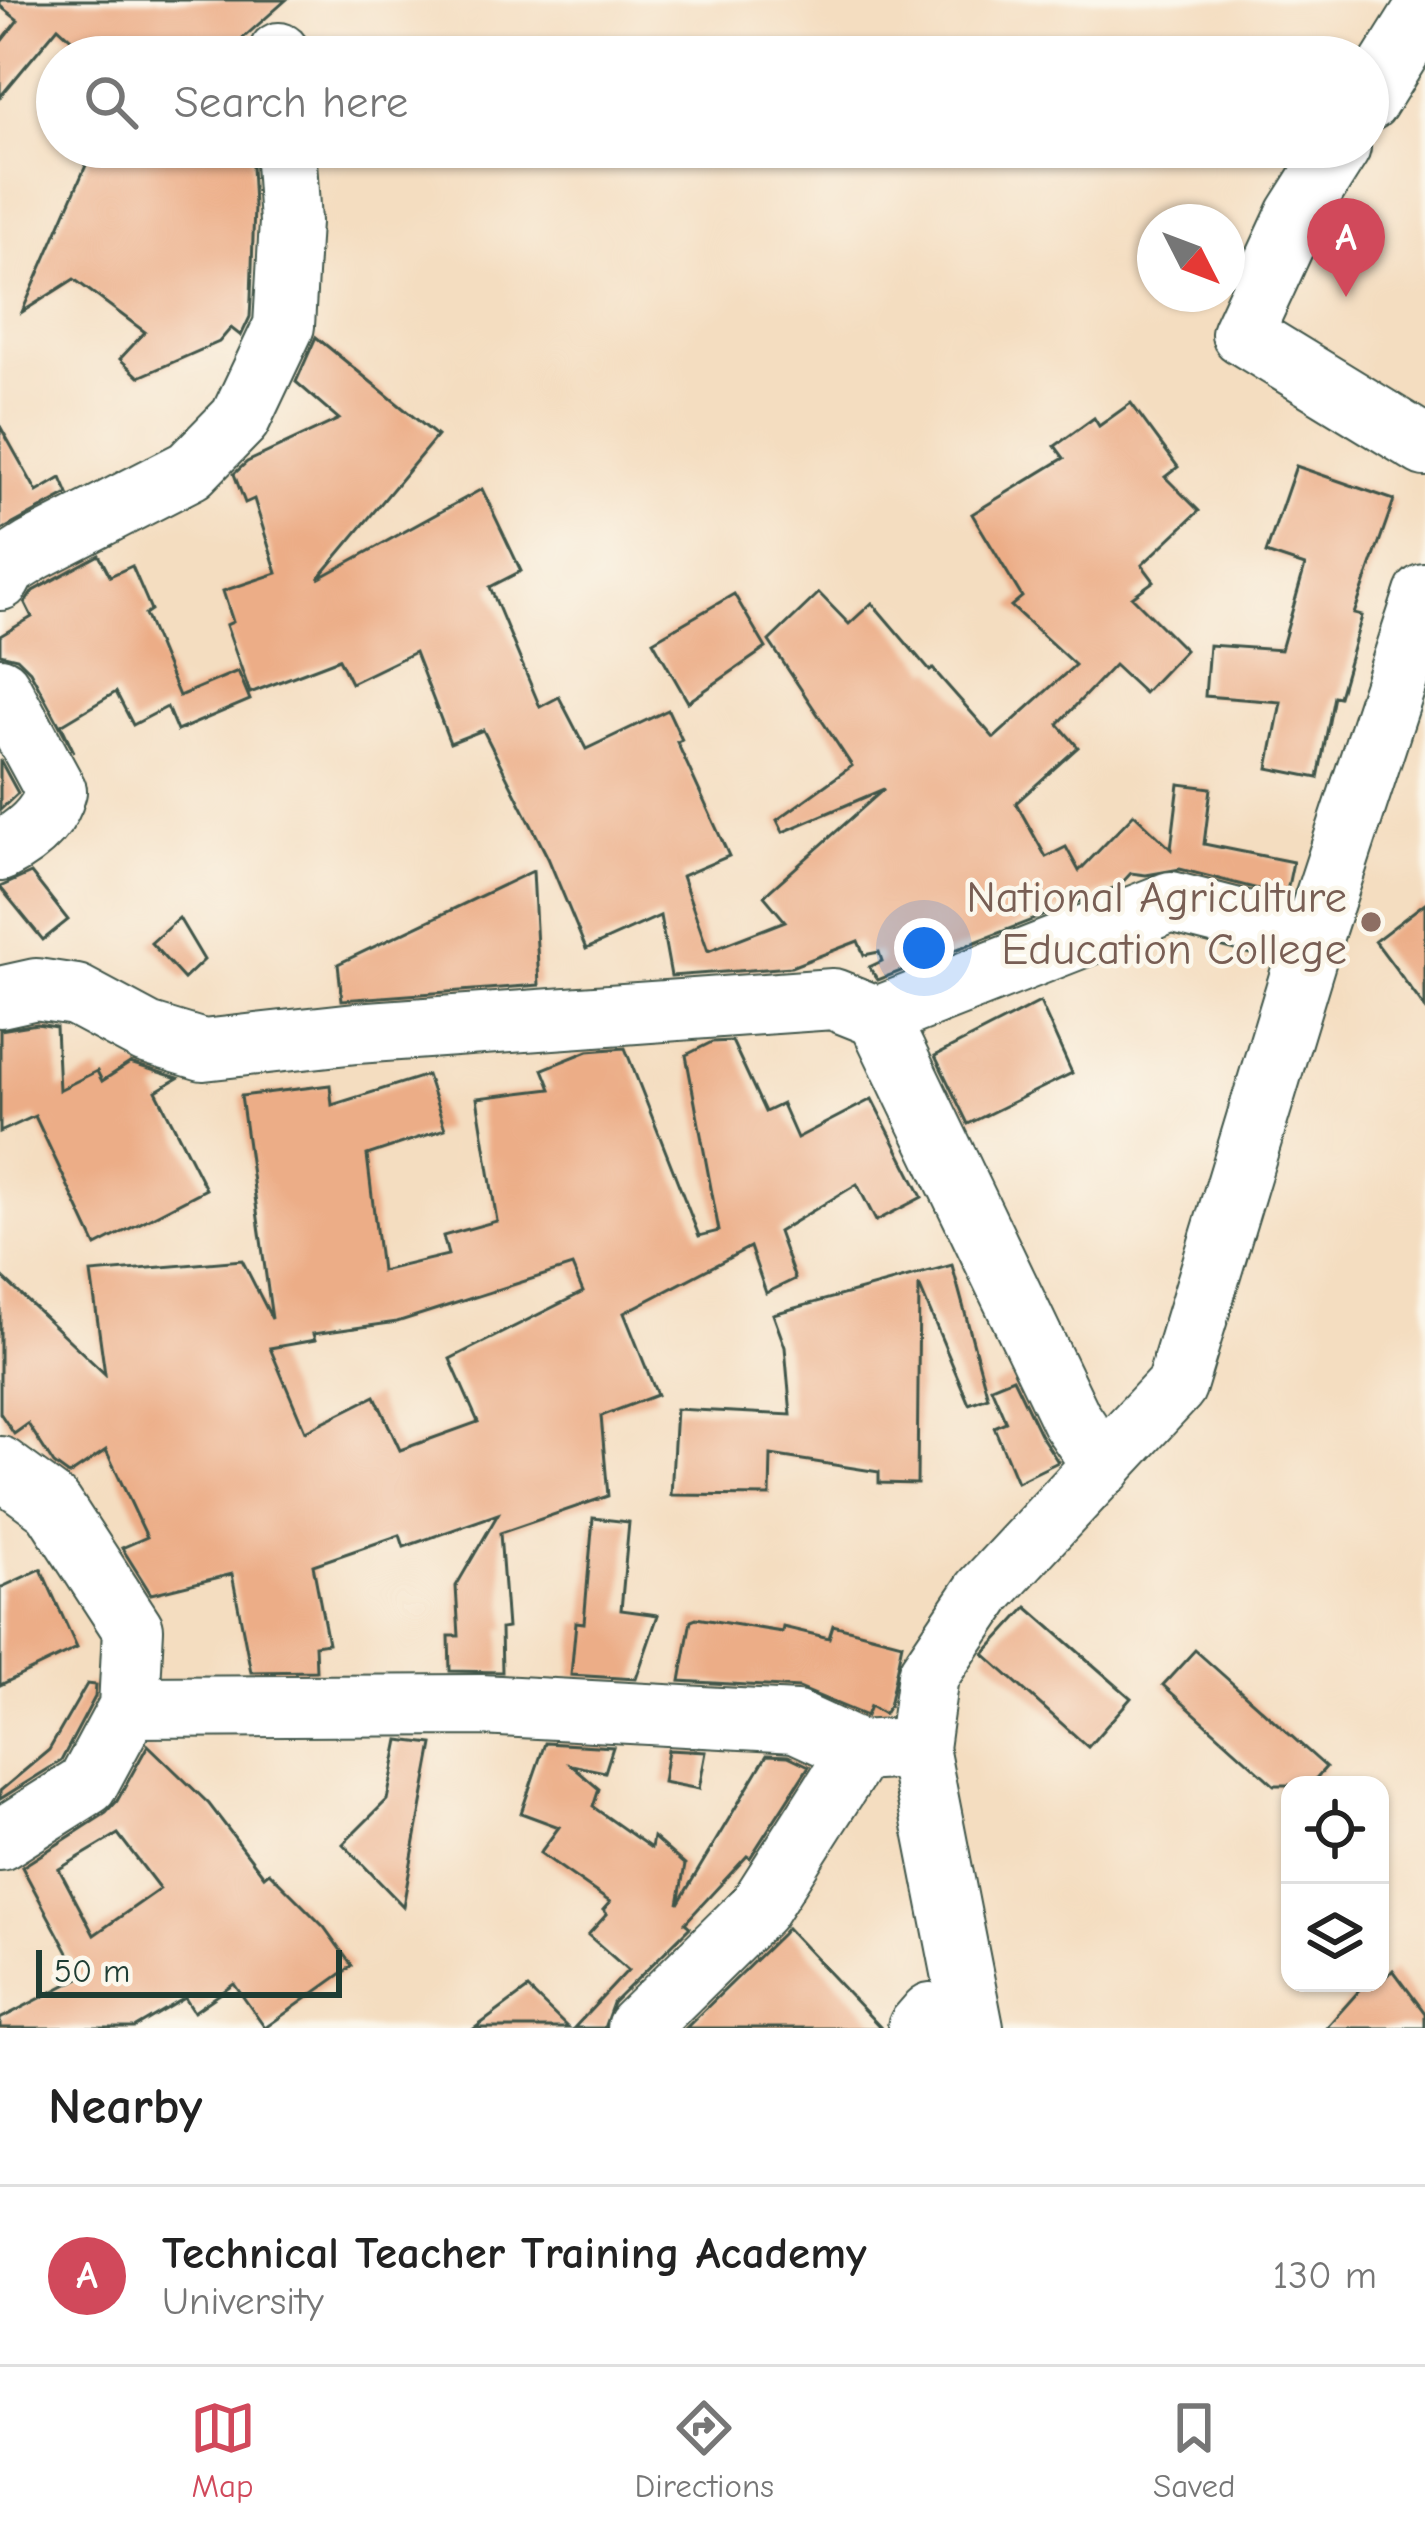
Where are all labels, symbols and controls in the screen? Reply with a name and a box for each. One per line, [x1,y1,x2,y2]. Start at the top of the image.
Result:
search box [36,36,1389,168]
icon: search [78,69,144,135]
text: Search here [174,76,408,128]
pin: A [1307,198,1385,297]
north arrow [1137,204,1245,312]
place label: National Agriculture Education College [966,871,1347,975]
marker: National Agriculture Education College [1358,909,1384,935]
your location [894,918,954,978]
map controls [1281,1776,1389,1992]
button: locate [1281,1776,1389,1884]
button: layers [1281,1884,1389,1992]
scale bar [36,1944,342,1997]
text: 50 m [54,1952,130,1990]
text: Nearby [48,2077,202,2136]
text: Technical Teacher Training Academy [162,2227,867,2279]
text: A [76,2253,98,2298]
text: 130 m [1273,2253,1377,2298]
text: University [162,2279,324,2324]
tab: Map [190,2395,256,2505]
tab: Directions [635,2395,774,2505]
tab: Saved [1153,2395,1235,2505]

